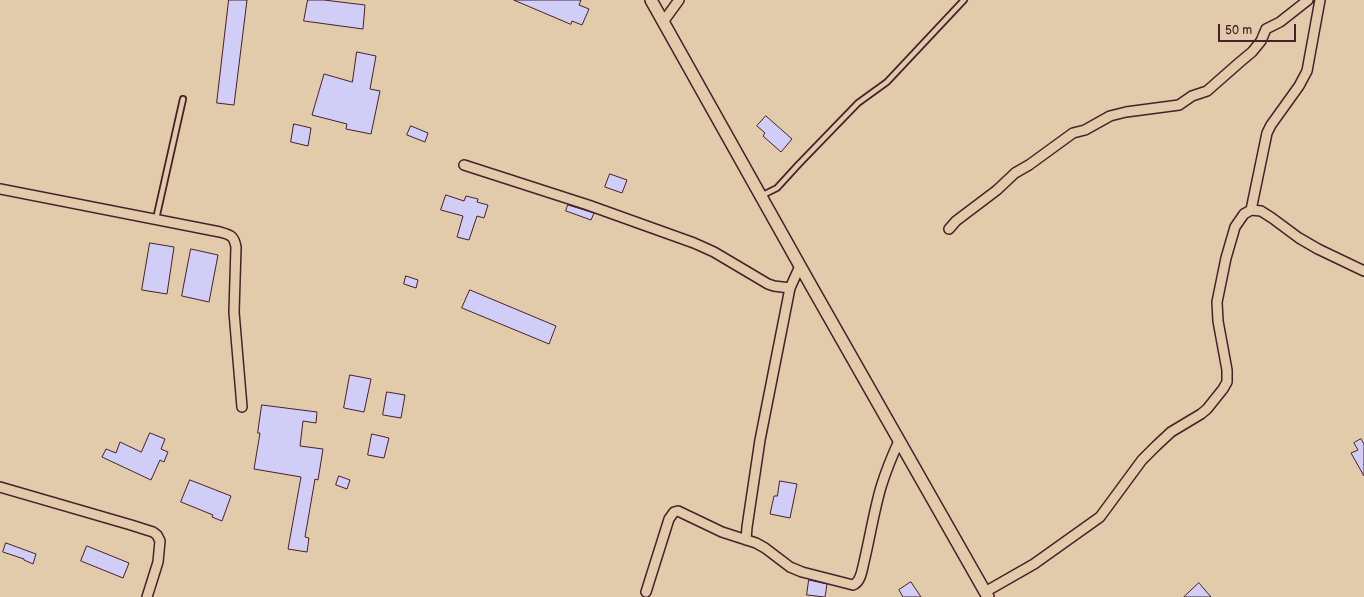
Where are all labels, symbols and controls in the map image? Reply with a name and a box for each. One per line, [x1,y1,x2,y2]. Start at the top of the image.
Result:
scale bar [1220,16,1298,42]
text: 50 m [1225,23,1252,38]

